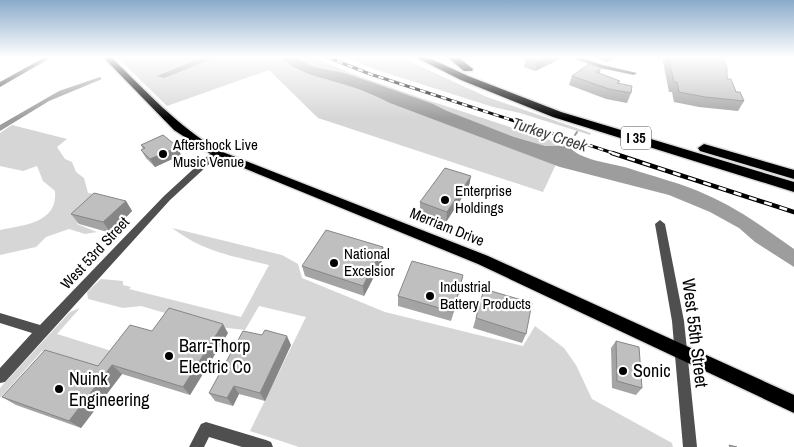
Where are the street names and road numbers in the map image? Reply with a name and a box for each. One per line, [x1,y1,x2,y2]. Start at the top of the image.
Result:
road number: I 35 [621,126,651,150]
street label: Merriam Drive [407,202,488,251]
street label: West 53rd Street [56,211,134,293]
street label: West 55th Street [676,277,715,389]

